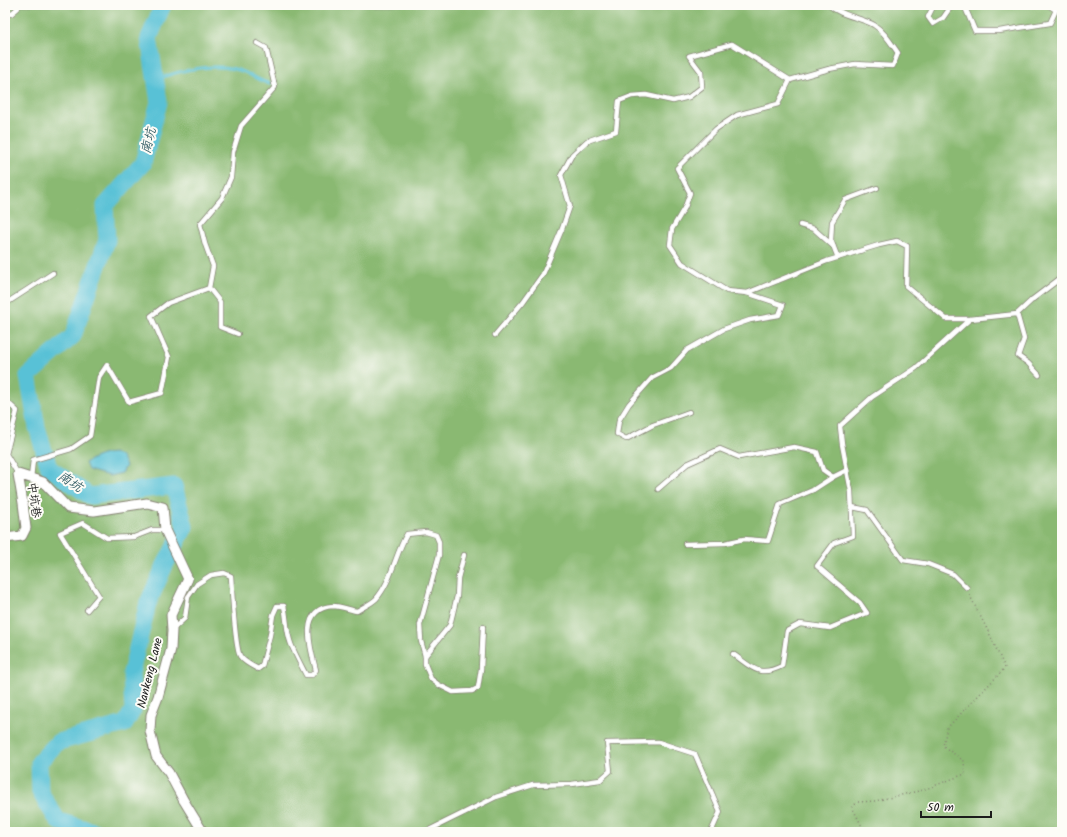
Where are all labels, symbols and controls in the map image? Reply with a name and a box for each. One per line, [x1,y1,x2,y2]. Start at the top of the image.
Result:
water label: 南坑 [136,124,163,156]
water label: 南坑 [53,466,88,499]
street label: 中坑巷 [22,481,46,519]
street label: Nankeng Lane [132,635,168,710]
scale bar [921,793,991,819]
text: 50 m [927,798,954,817]

